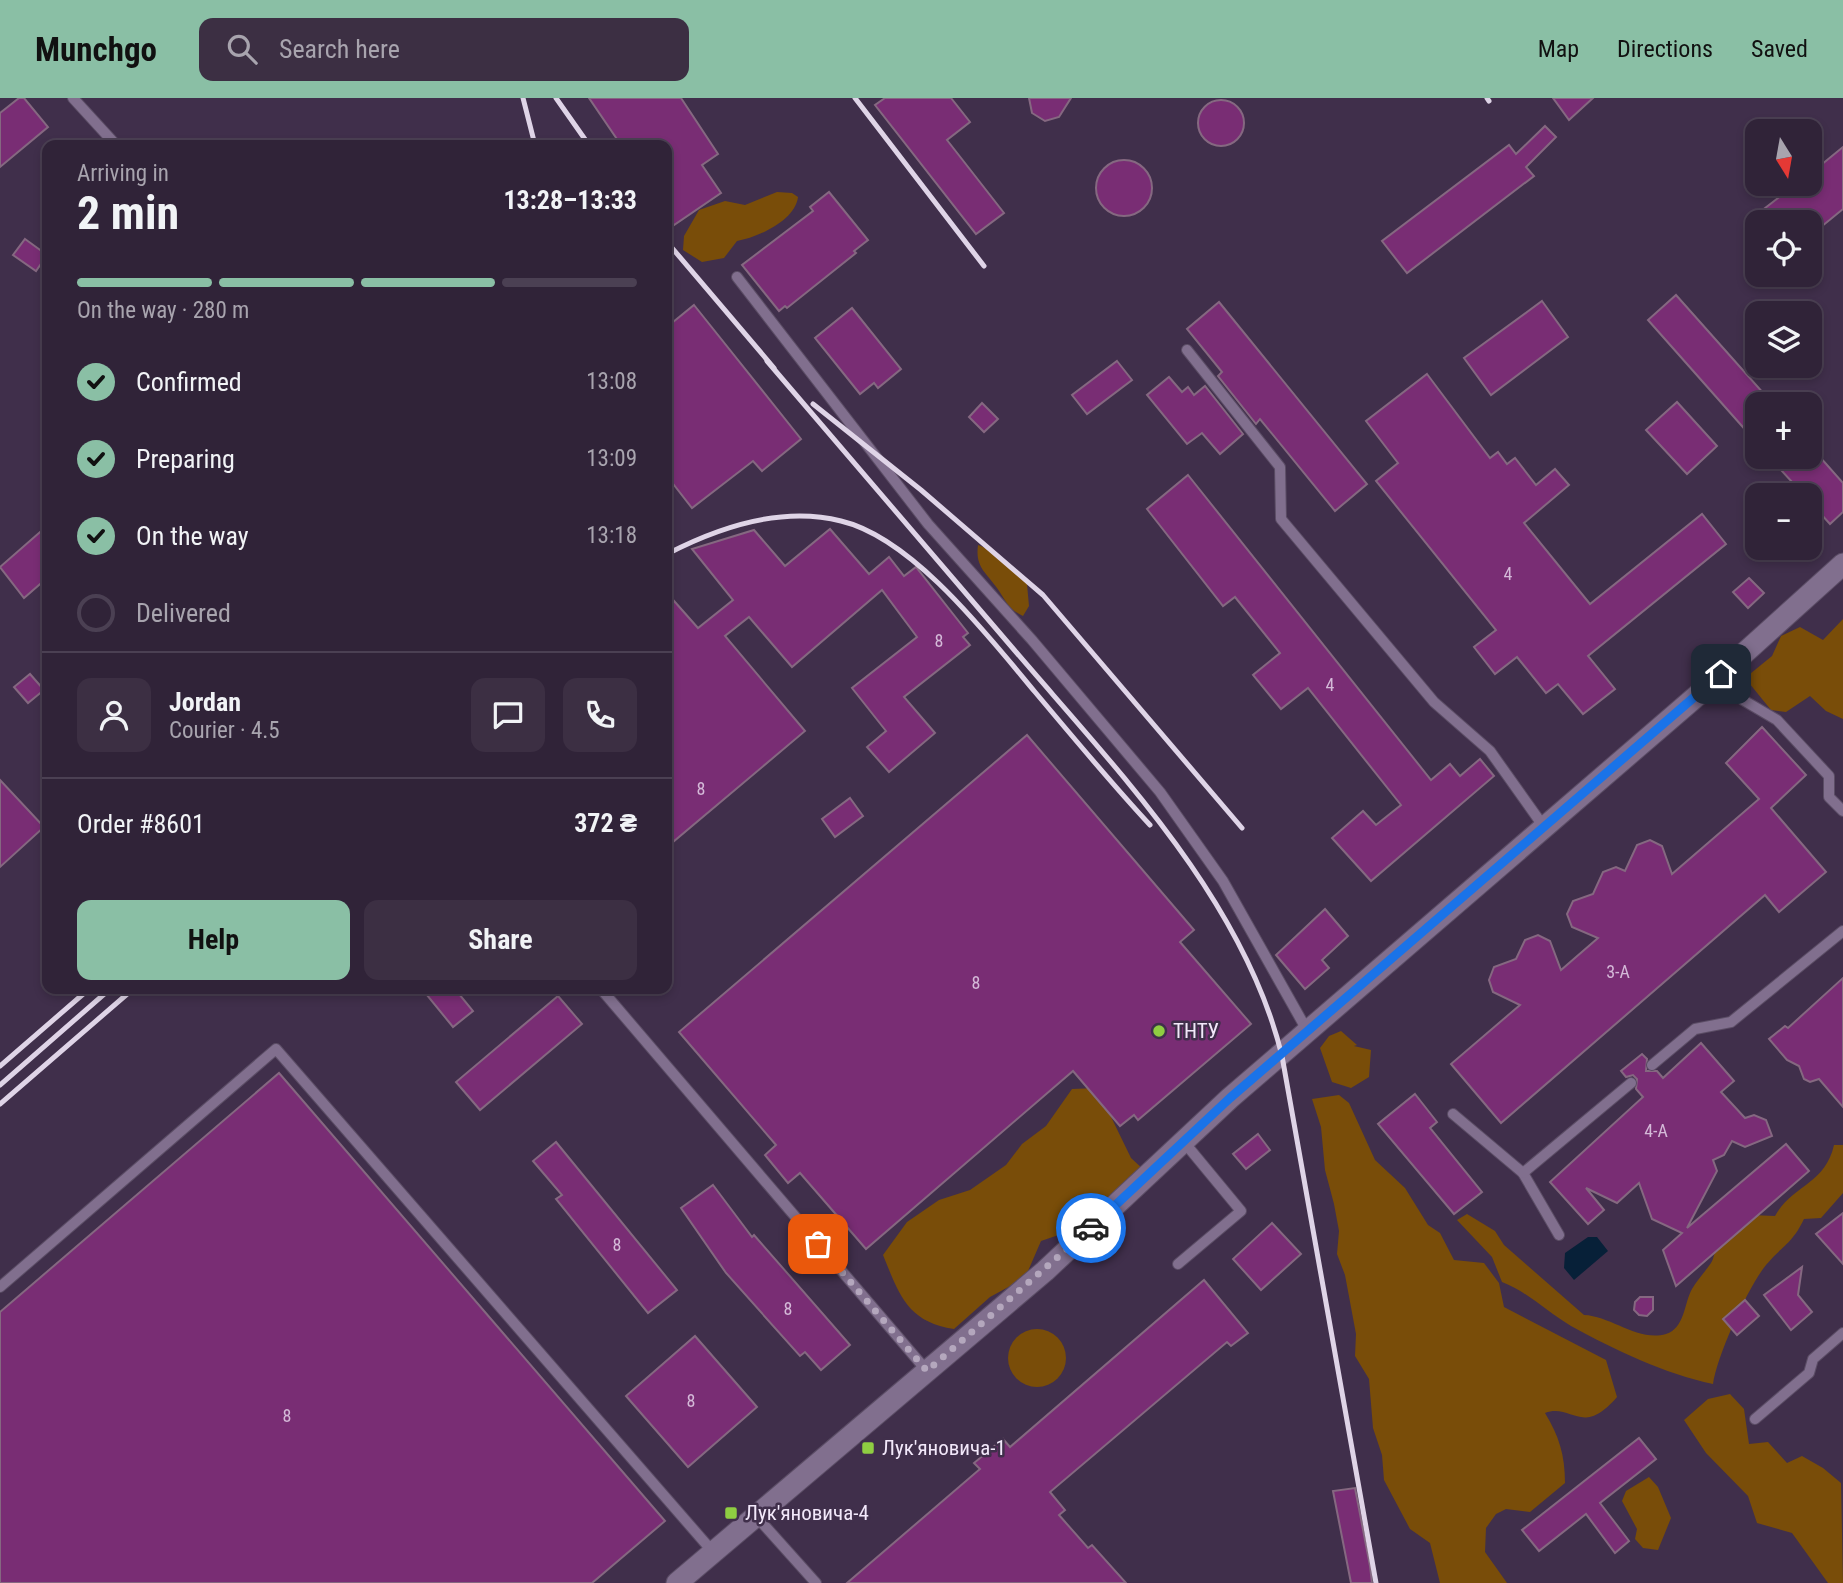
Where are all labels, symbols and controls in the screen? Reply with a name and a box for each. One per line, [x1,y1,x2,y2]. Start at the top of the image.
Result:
search box [199,18,689,81]
text: Munchgo [35,30,157,69]
icon: search [223,30,261,68]
text: Search here [279,34,400,64]
text: Map [1538,35,1579,63]
text: Directions [1617,35,1713,63]
text: Saved [1751,35,1808,63]
north arrow [1745,119,1822,196]
map controls [1745,119,1822,560]
text: Arriving in [77,160,169,187]
text: 13:28–13:33 [503,185,637,215]
text: 2 min [77,186,179,240]
button: locate [1745,210,1822,287]
text: On the way · 280 m [77,297,249,324]
button: layers [1745,301,1822,378]
icon: check [77,363,115,401]
text: Confirmed [136,367,242,397]
text: 13:08 [586,368,637,395]
button: + [1745,392,1822,469]
icon: check [77,440,115,478]
text: Preparing [136,444,235,474]
text: 13:09 [586,445,637,472]
button: − [1745,483,1822,560]
icon: check [77,517,115,555]
text: On the way [136,521,249,551]
text: 13:18 [586,522,637,549]
house number: 4 [1504,563,1513,584]
text: Delivered [136,598,231,628]
house number: 8 [935,630,943,651]
pin [1691,644,1751,704]
icon: home [1702,655,1740,693]
house number: 4 [1326,674,1335,695]
button: person [77,678,151,752]
button: chat [471,678,545,752]
button: phone [563,678,637,752]
text: Jordan [169,687,241,717]
text: Courier · 4.5 [169,717,280,744]
house number: 8 [697,778,705,799]
text: 372 ₴ [574,808,637,838]
text: Order #8601 [77,809,205,839]
button: Help [77,900,350,980]
button: Share [364,900,637,980]
house number: 3-А [1606,961,1630,982]
house number: 8 [972,972,980,993]
place label: ТНТУ [1173,1019,1219,1043]
marker: ТНТУ [1151,1023,1167,1039]
house number: 4-А [1644,1120,1668,1141]
courier [1056,1193,1126,1263]
icon: car [1072,1209,1110,1247]
pin [788,1214,848,1274]
icon: bag [799,1225,837,1263]
house number: 8 [613,1234,621,1255]
house number: 8 [784,1298,792,1319]
house number: 8 [687,1390,695,1411]
house number: 8 [283,1405,291,1426]
place label: Лук'яновича-1 [882,1436,1006,1460]
marker: Лук'яновича-1 [860,1440,876,1456]
place label: Лук'яновича-4 [745,1501,869,1525]
marker: Лук'яновича-4 [723,1505,739,1521]

